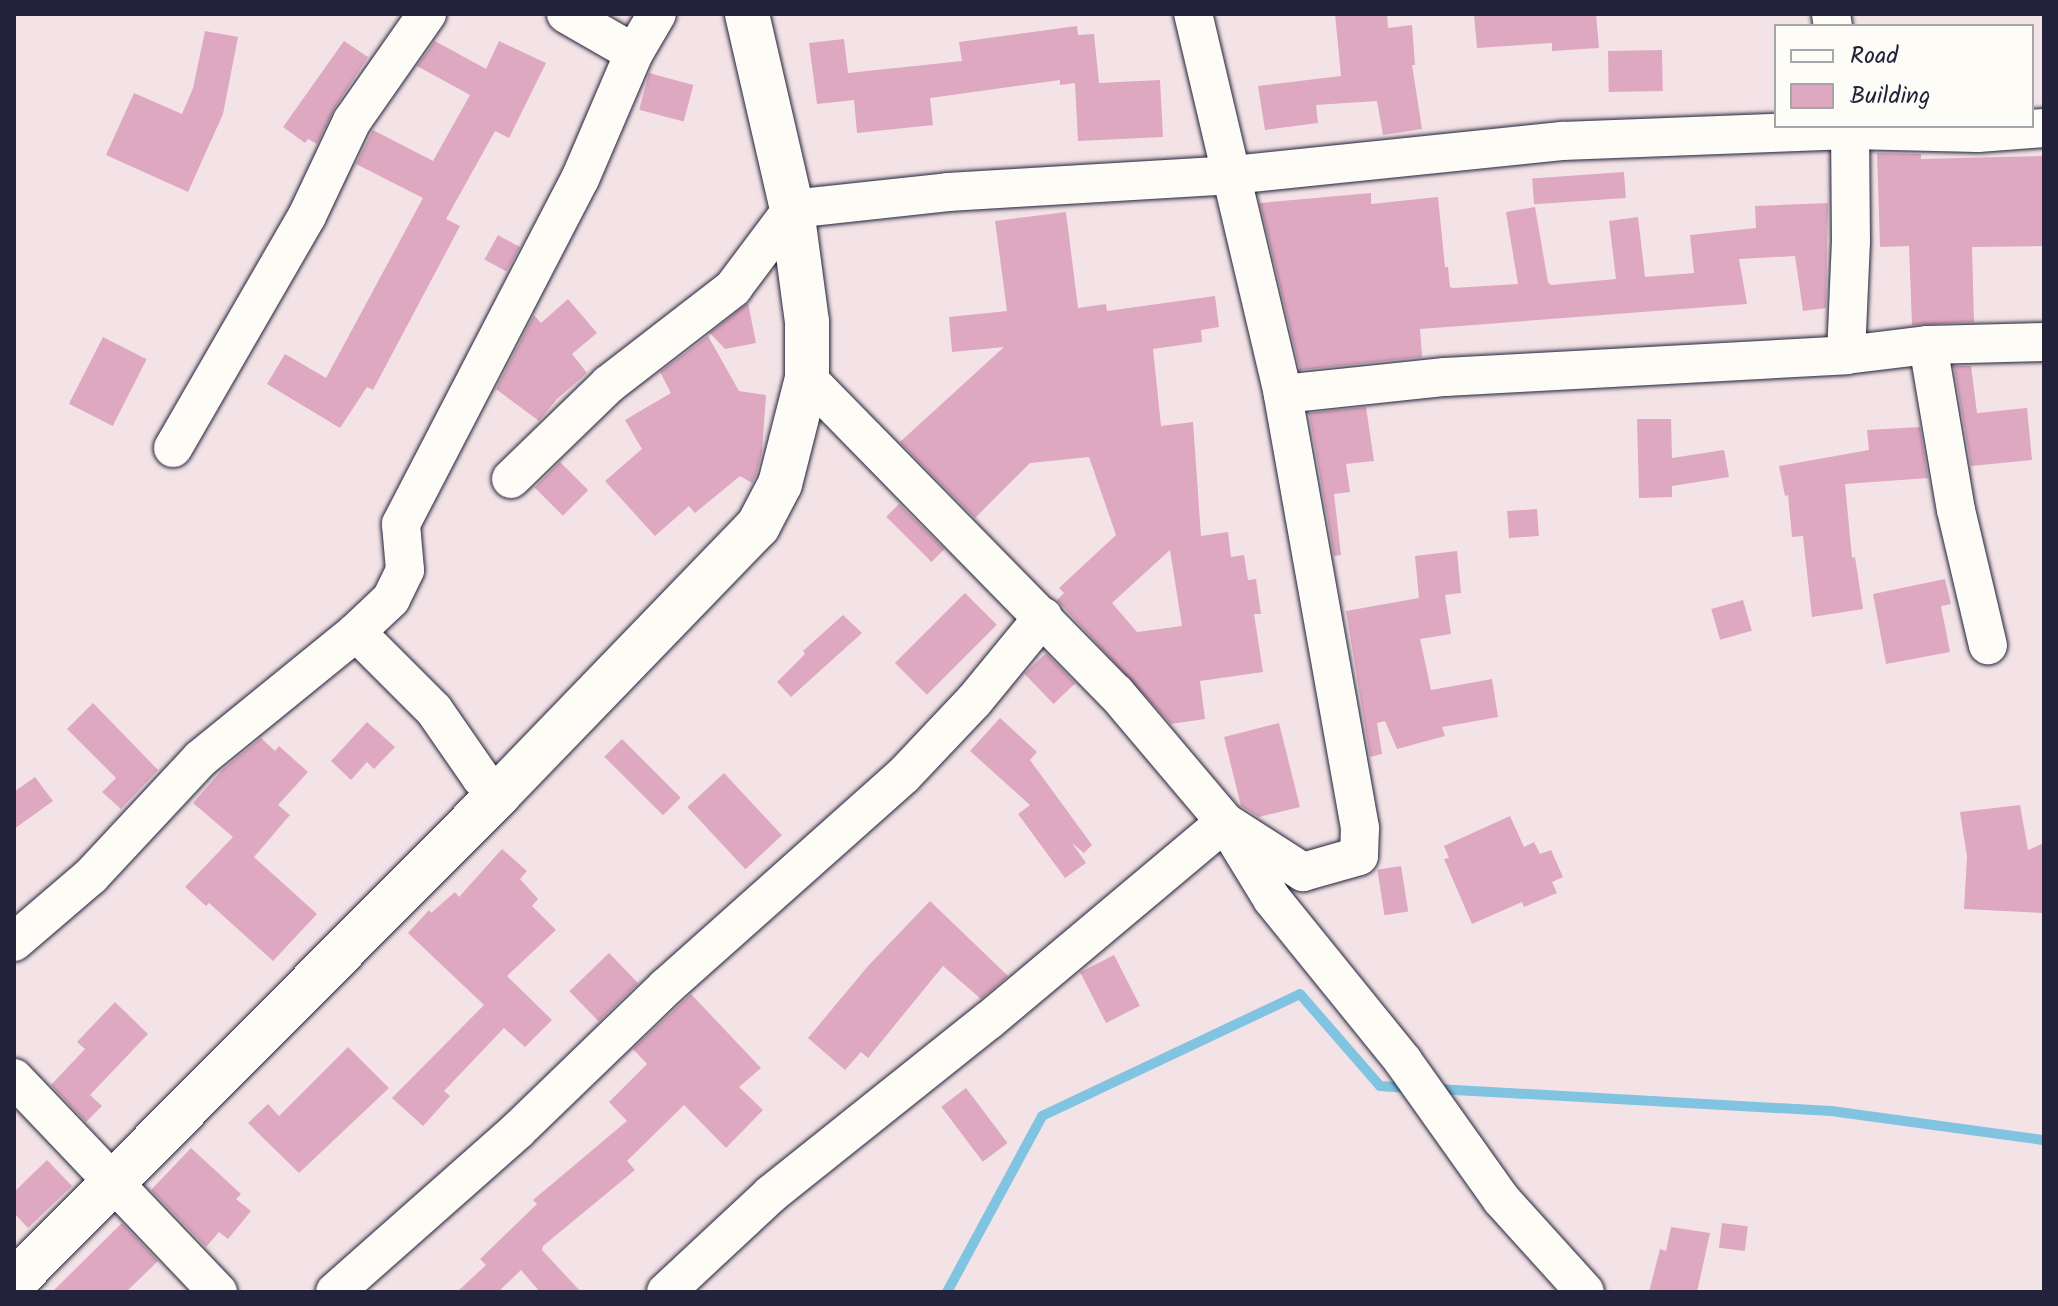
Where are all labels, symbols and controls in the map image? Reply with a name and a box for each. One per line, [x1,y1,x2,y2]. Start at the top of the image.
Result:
legend [1774,24,2034,128]
text: Road [1850,37,1898,76]
text: Building [1850,77,1930,116]

